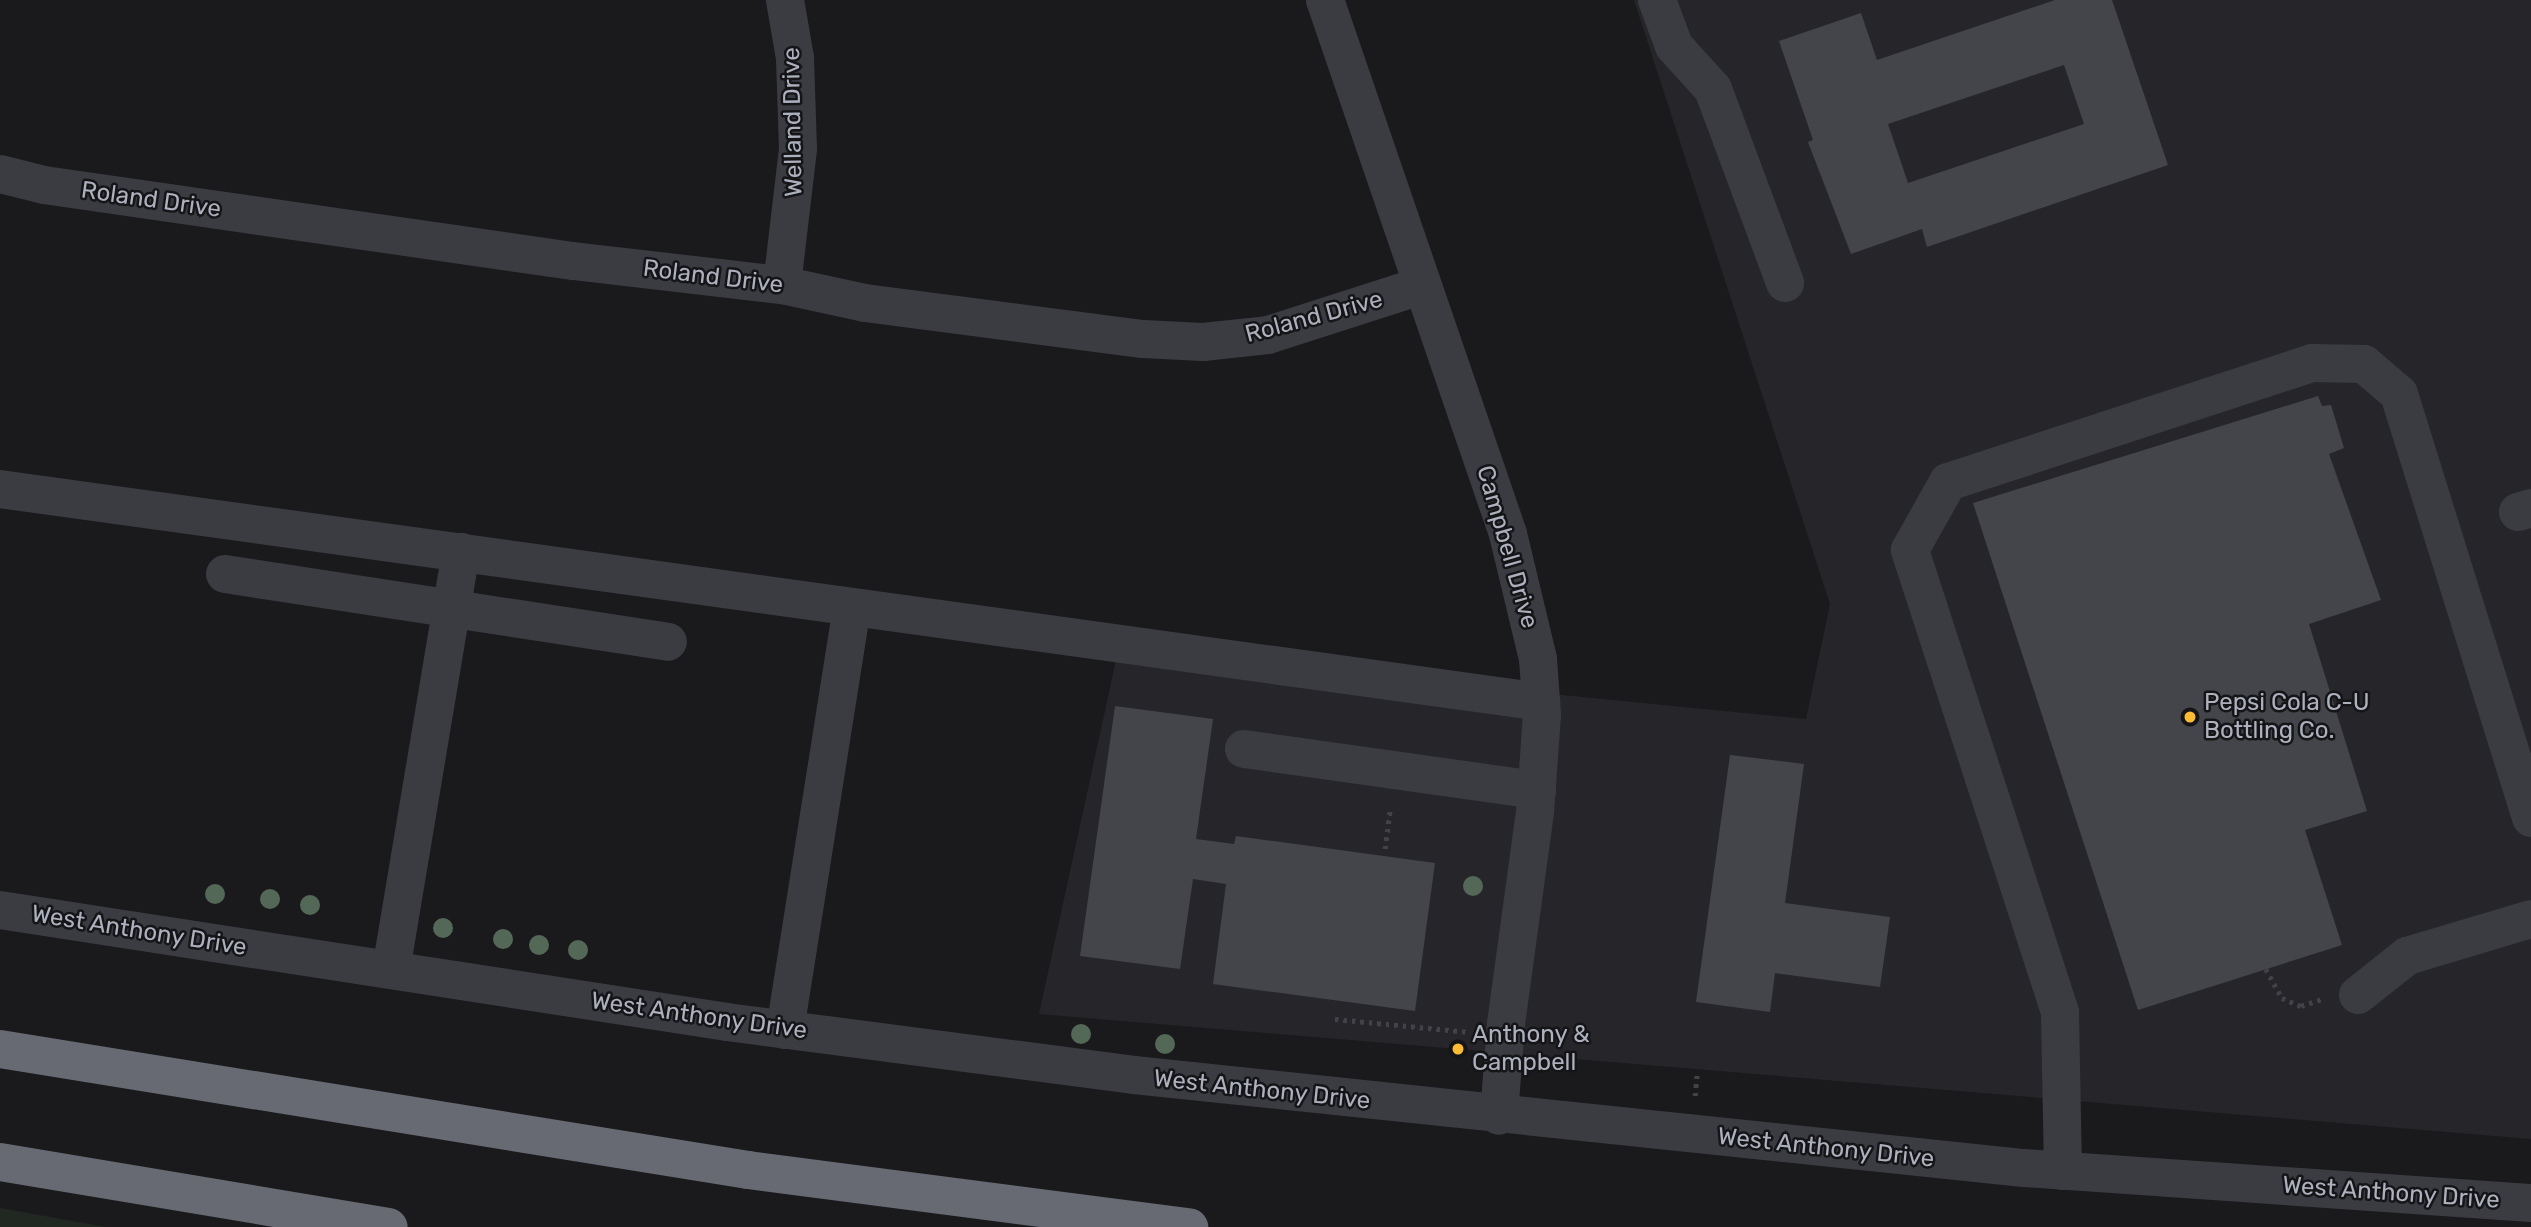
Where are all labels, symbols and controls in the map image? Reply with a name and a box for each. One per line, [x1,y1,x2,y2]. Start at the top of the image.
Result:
street label: Welland Drive [777,47,809,197]
street label: Roland Drive [79,176,223,224]
street label: Roland Drive [641,254,785,300]
street label: Roland Drive [1242,285,1386,349]
street label: Campbell Drive [1470,462,1544,632]
place label: Pepsi Cola C-U Bottling Co. [2204,689,2370,745]
marker: Pepsi Cola C-U Bottling Co. [2182,709,2198,725]
street label: West Anthony Drive [29,900,249,962]
street label: West Anthony Drive [589,987,809,1045]
place label: Anthony & Campbell [1472,1021,1590,1077]
marker: Anthony & Campbell [1450,1041,1466,1057]
street label: West Anthony Drive [1152,1064,1372,1116]
street label: West Anthony Drive [1716,1122,1936,1174]
street label: West Anthony Drive [2281,1171,2501,1215]

